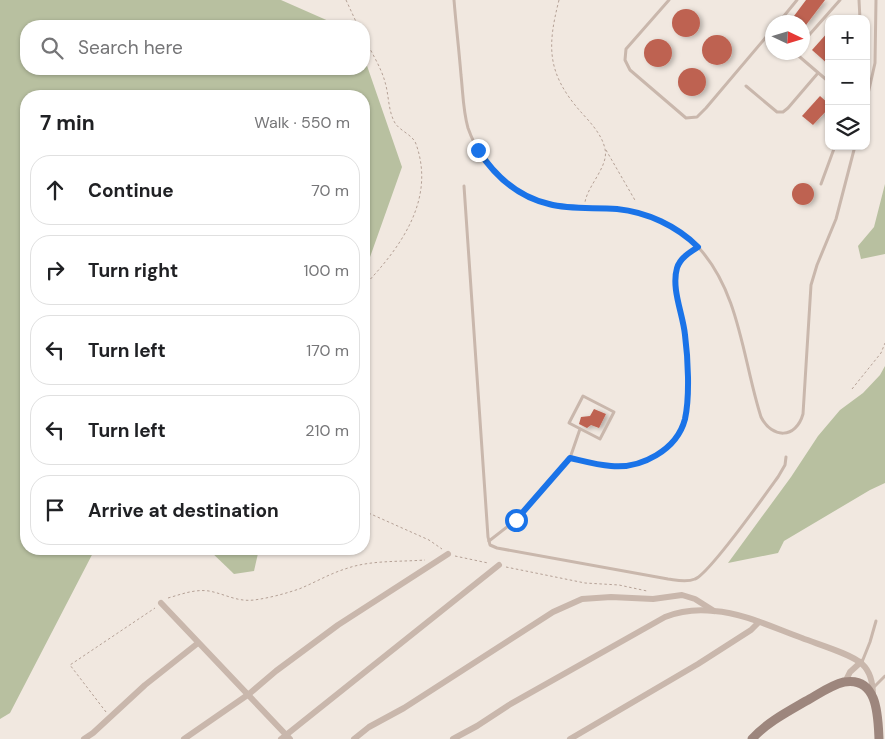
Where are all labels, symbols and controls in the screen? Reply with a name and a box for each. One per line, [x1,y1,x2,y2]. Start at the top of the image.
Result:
north arrow [765,15,810,60]
map controls [825,15,870,150]
button: + [825,15,870,60]
search box [20,20,370,75]
icon: search [38,34,66,62]
text: Search here [78,35,183,60]
button: − [825,60,870,105]
button: layers [825,105,870,150]
text: 7 min [40,109,95,137]
text: Walk · 550 m [254,112,350,133]
route end [467,139,490,162]
icon: ahead [41,176,69,204]
text: Continue [88,178,174,203]
text: 70 m [311,180,349,201]
icon: right [41,256,69,284]
text: Turn right [88,258,178,283]
text: 100 m [304,260,349,281]
icon: left [41,336,69,364]
text: Turn left [88,338,166,363]
text: 170 m [306,340,349,361]
icon: left [41,416,69,444]
text: Turn left [88,418,166,443]
text: 210 m [305,420,349,441]
icon: arrive [41,496,69,524]
text: Arrive at destination [88,498,279,523]
route start [505,509,528,532]

